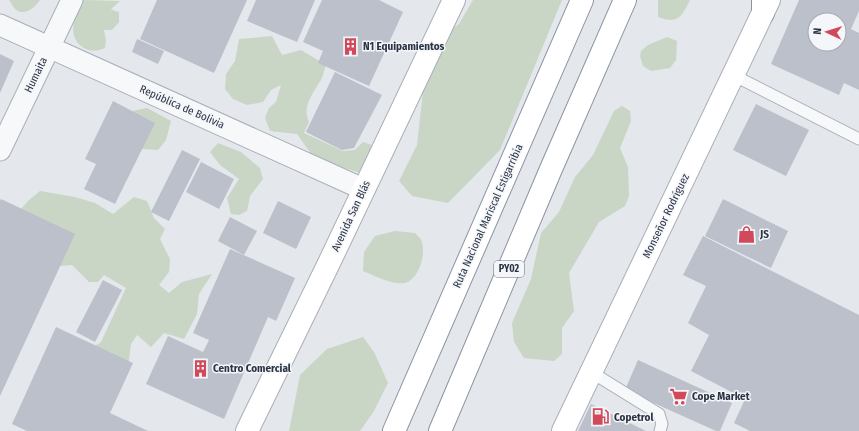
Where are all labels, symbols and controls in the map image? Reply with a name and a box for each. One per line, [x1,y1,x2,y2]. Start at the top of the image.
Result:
north arrow [807,12,847,52]
text: N [811,28,824,35]
building icon: N1 Equipamientos [340,36,360,56]
place label: N1 Equipamientos [363,40,445,53]
street label: Humaita [22,55,50,95]
street label: República de Bolivia [138,82,226,132]
street label: Ruta Nacional Mariscal Estigarribia [450,142,526,290]
street label: Monseñor Rodríguez [640,171,692,260]
street label: Avenida San Blás [329,178,373,253]
shop icon: JS [737,224,757,244]
place label: JS [759,228,769,241]
road number: PY02 [494,261,524,277]
building icon: Centro Comercial [190,358,210,378]
place label: Centro Comercial [213,362,292,375]
supermarket icon: Cope Market [669,386,689,406]
place label: Cope Market [692,390,750,403]
fuel station icon: Copetrol [591,407,611,427]
place label: Copetrol [614,411,654,424]

